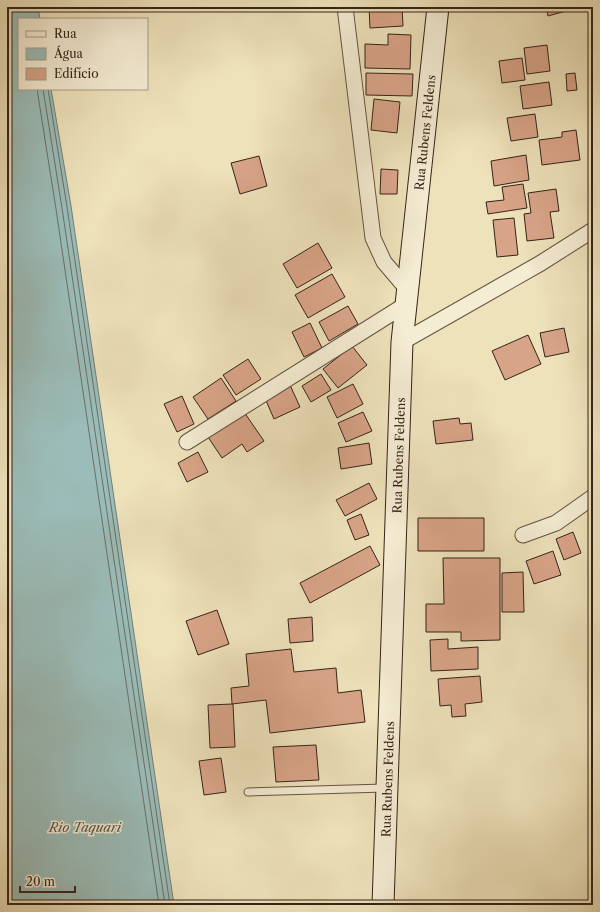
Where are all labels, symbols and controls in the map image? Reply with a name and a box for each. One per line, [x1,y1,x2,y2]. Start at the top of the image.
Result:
legend [18,18,148,90]
text: Rua [54,26,77,41]
text: Água [53,45,84,61]
text: Edifício [54,66,99,81]
street label: Rua Rubens Feldens [411,74,438,191]
street label: Rua Rubens Feldens [389,397,408,514]
street label: Rua Rubens Feldens [378,721,397,837]
water label: Rio Taquari [48,819,122,835]
scale bar [20,868,75,894]
text: 20 m [26,874,55,889]

